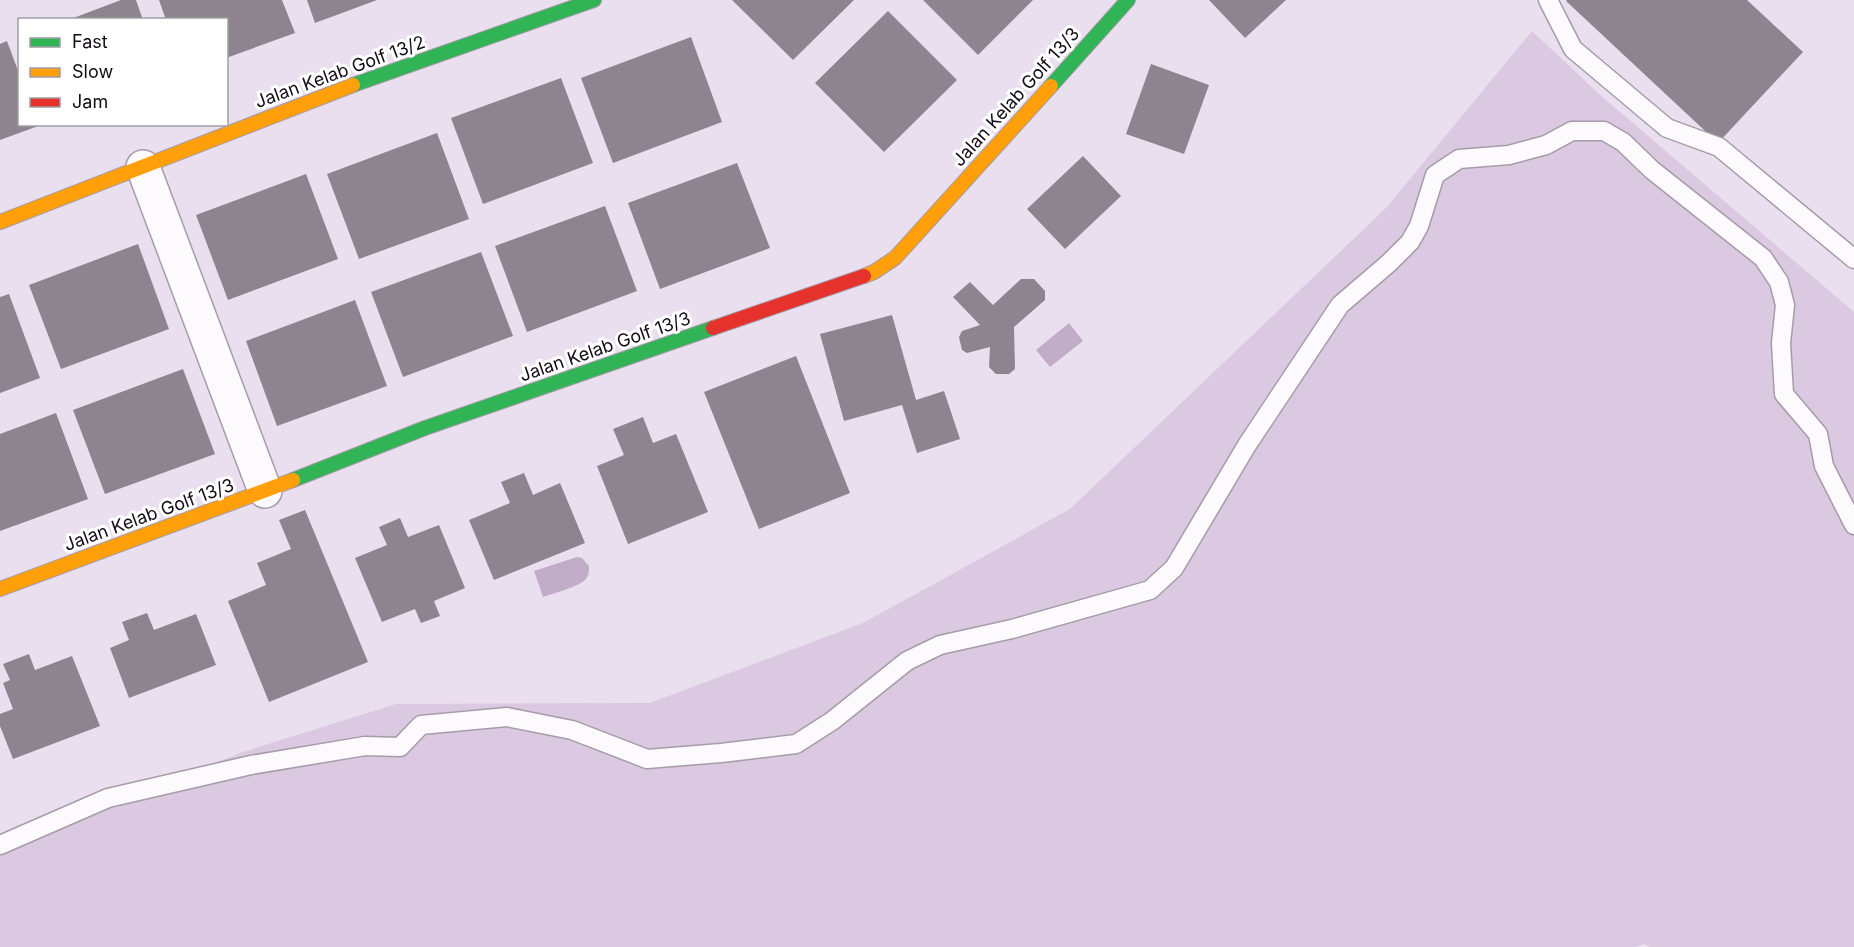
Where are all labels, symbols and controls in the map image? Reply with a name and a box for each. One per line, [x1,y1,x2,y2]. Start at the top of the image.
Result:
legend [18,18,228,126]
street label: Jalan Kelab Golf 13/3 [948,23,1083,170]
text: Fast [72,31,108,52]
street label: Jalan Kelab Golf 13/2 [252,31,428,112]
text: Slow [72,61,113,82]
text: Jam [72,91,108,112]
street label: Jalan Kelab Golf 13/3 [517,307,693,386]
street label: Jalan Kelab Golf 13/3 [61,474,237,555]

